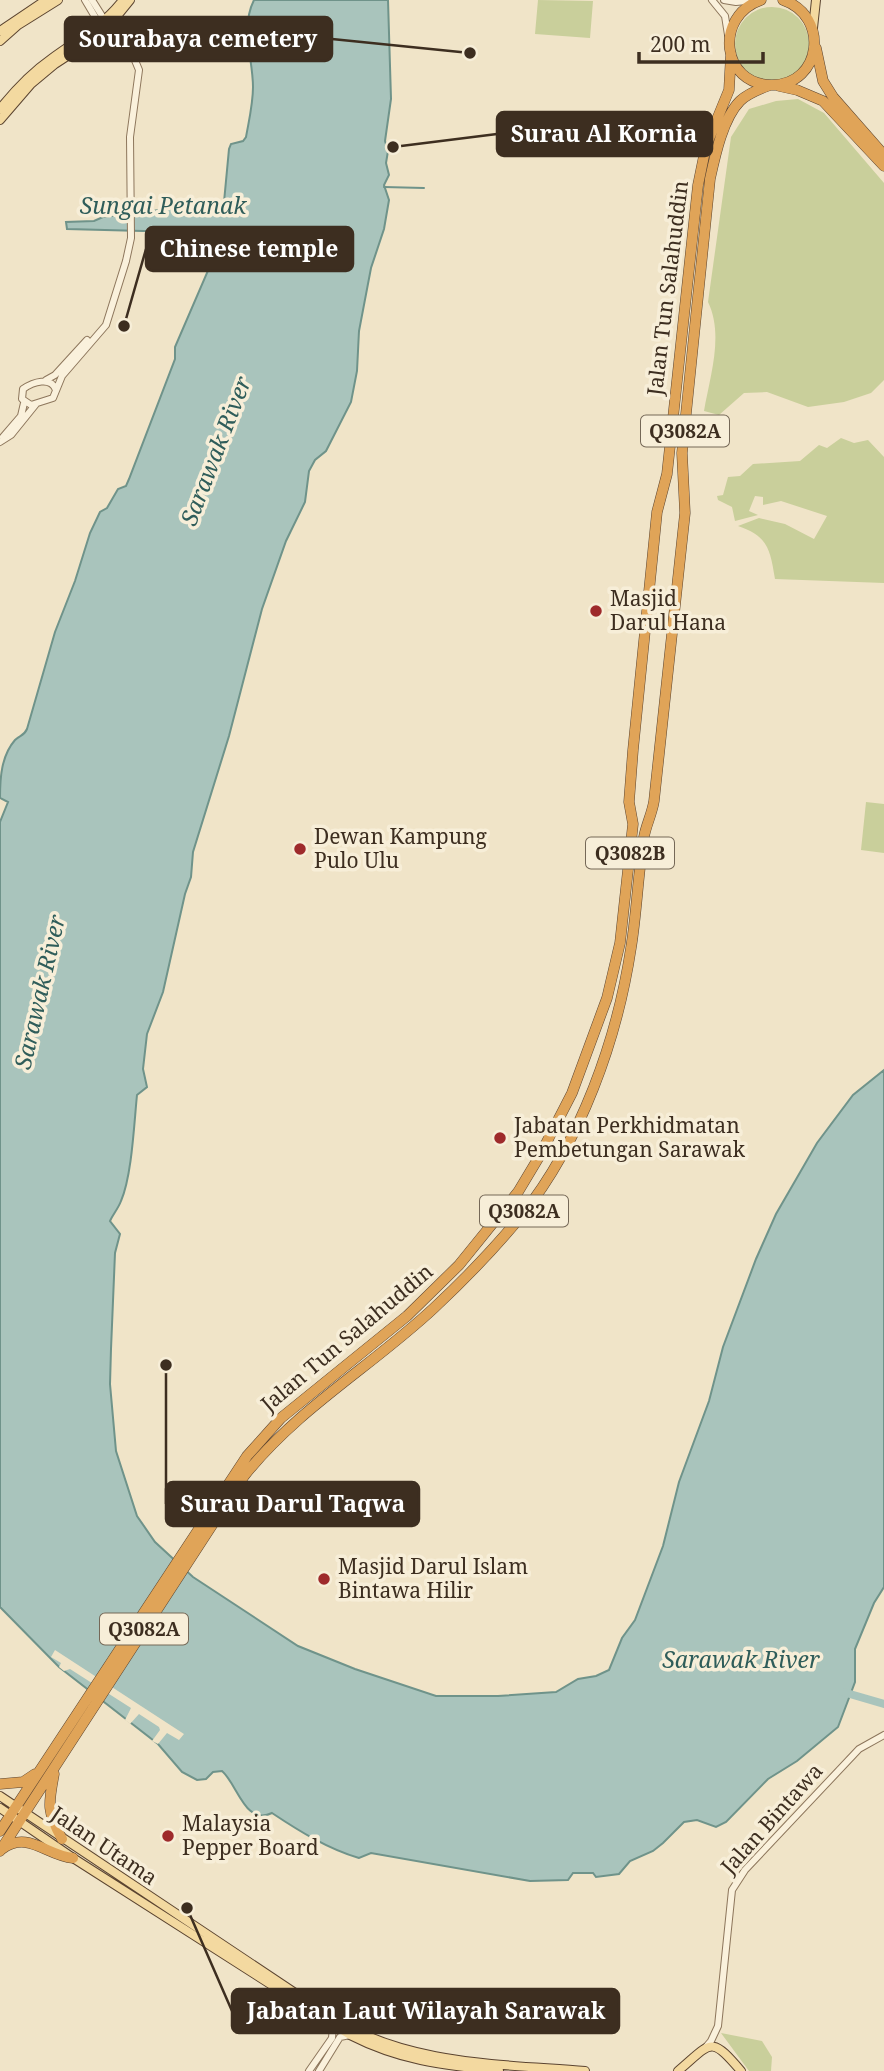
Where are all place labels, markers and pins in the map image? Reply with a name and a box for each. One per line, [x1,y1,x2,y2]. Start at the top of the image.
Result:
callout: Sourabaya cemetery [65,17,332,61]
callout: Surau Al Kornia [497,112,712,156]
callout: Chinese temple [146,227,353,271]
place label: Masjid Darul Hana [610,584,726,636]
marker: Masjid Darul Hana [588,603,604,619]
place label: Dewan Kampung Pulo Ulu [314,822,488,874]
marker: Dewan Kampung Pulo Ulu [292,841,308,857]
place label: Jabatan Perkhidmatan Pembetungan Sarawak [513,1111,746,1163]
marker: Jabatan Perkhidmatan Pembetungan Sarawak [492,1130,508,1146]
callout: Surau Darul Taqwa [166,1482,419,1526]
place label: Masjid Darul Islam Bintawa Hilir [338,1552,528,1604]
marker: Masjid Darul Islam Bintawa Hilir [316,1571,332,1587]
place label: Malaysia Pepper Board [182,1809,319,1861]
marker: Malaysia Pepper Board [160,1828,176,1844]
callout: Jabatan Laut Wilayah Sarawak [232,1989,619,2033]

